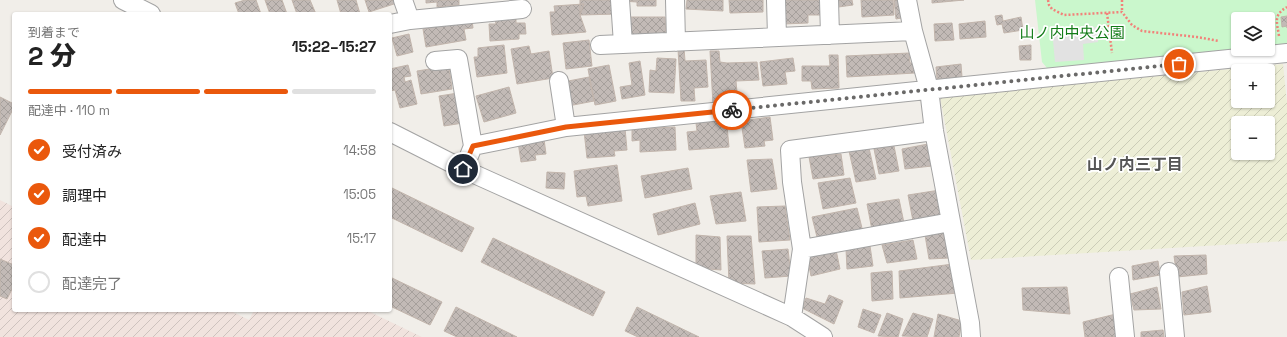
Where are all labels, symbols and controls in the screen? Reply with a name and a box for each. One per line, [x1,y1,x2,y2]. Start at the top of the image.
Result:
map controls [1231,12,1275,160]
button: layers [1231,12,1275,56]
park label: 山ノ内中央公園 [1019,23,1125,42]
text: 到着まで [28,24,80,41]
text: 15:22–15:27 [292,37,376,56]
text: 2 分 [28,39,76,73]
pin [1162,47,1196,81]
icon: bag [1168,53,1190,75]
button: + [1231,64,1275,108]
courier [712,90,752,130]
icon: bike [721,99,743,121]
text: 配達中 · 110 m [28,102,110,119]
button: − [1231,116,1275,160]
icon: check [28,139,50,161]
text: 受付済み [62,142,122,161]
text: 14:58 [343,142,376,159]
pin [446,152,480,186]
district label: 山ノ内三丁目 [1087,154,1183,175]
icon: home [452,158,474,180]
icon: check [28,183,50,205]
text: 調理中 [62,186,107,205]
text: 15:05 [343,186,376,203]
icon: check [28,227,50,249]
text: 配達中 [62,230,107,249]
text: 15:17 [347,230,376,247]
text: 配達完了 [62,274,122,293]

